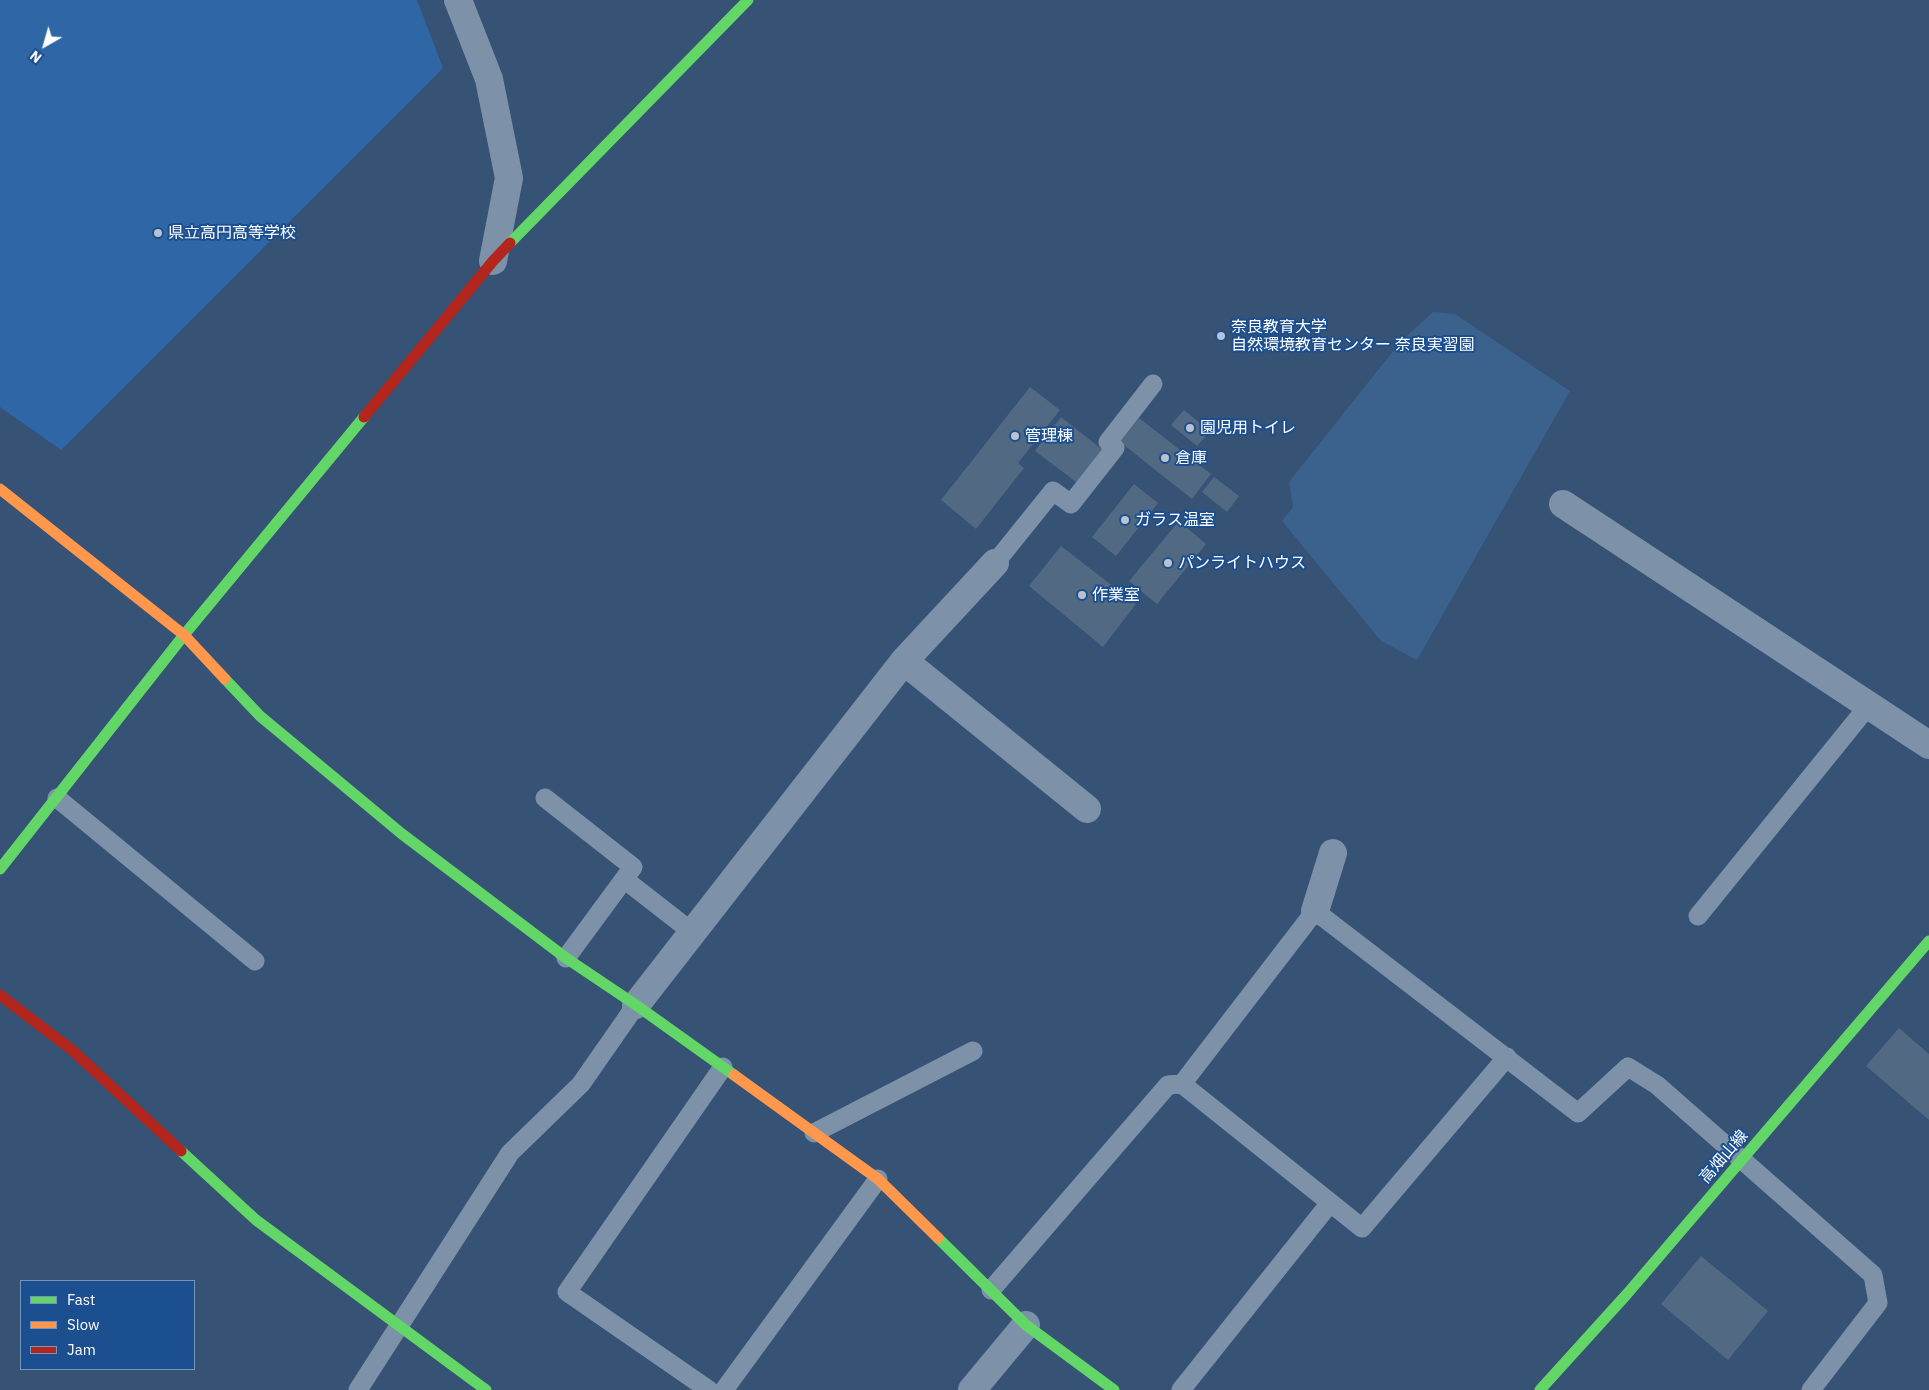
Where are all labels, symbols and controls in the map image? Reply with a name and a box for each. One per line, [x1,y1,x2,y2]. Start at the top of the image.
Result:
north arrow [20,20,70,70]
text: N [26,47,45,67]
place label: 県立高円高等学校 [168,223,296,243]
marker: 県立高円高等学校 [152,227,164,239]
place label: 奈良教育大学 自然環境教育センター 奈良実習園 [1231,317,1475,355]
marker: 奈良教育大学 自然環境教育センター 奈良実習園 [1215,330,1227,342]
place label: 園児用トイレ [1200,418,1296,438]
marker: 園児用トイレ [1184,422,1196,434]
place label: 管理棟 [1025,426,1073,446]
marker: 管理棟 [1009,430,1021,442]
place label: 倉庫 [1175,448,1207,468]
marker: 倉庫 [1159,452,1171,464]
place label: ガラス温室 [1135,510,1215,530]
marker: ガラス温室 [1119,514,1131,526]
place label: パンライトハウス [1178,553,1306,573]
marker: パンライトハウス [1162,557,1174,569]
place label: 作業室 [1092,585,1140,605]
marker: 作業室 [1076,589,1088,601]
street label: 高畑山線 [1696,1127,1752,1187]
legend [20,1280,195,1370]
text: Fast [67,1290,95,1309]
text: Slow [67,1315,100,1334]
text: Jam [67,1340,96,1359]

